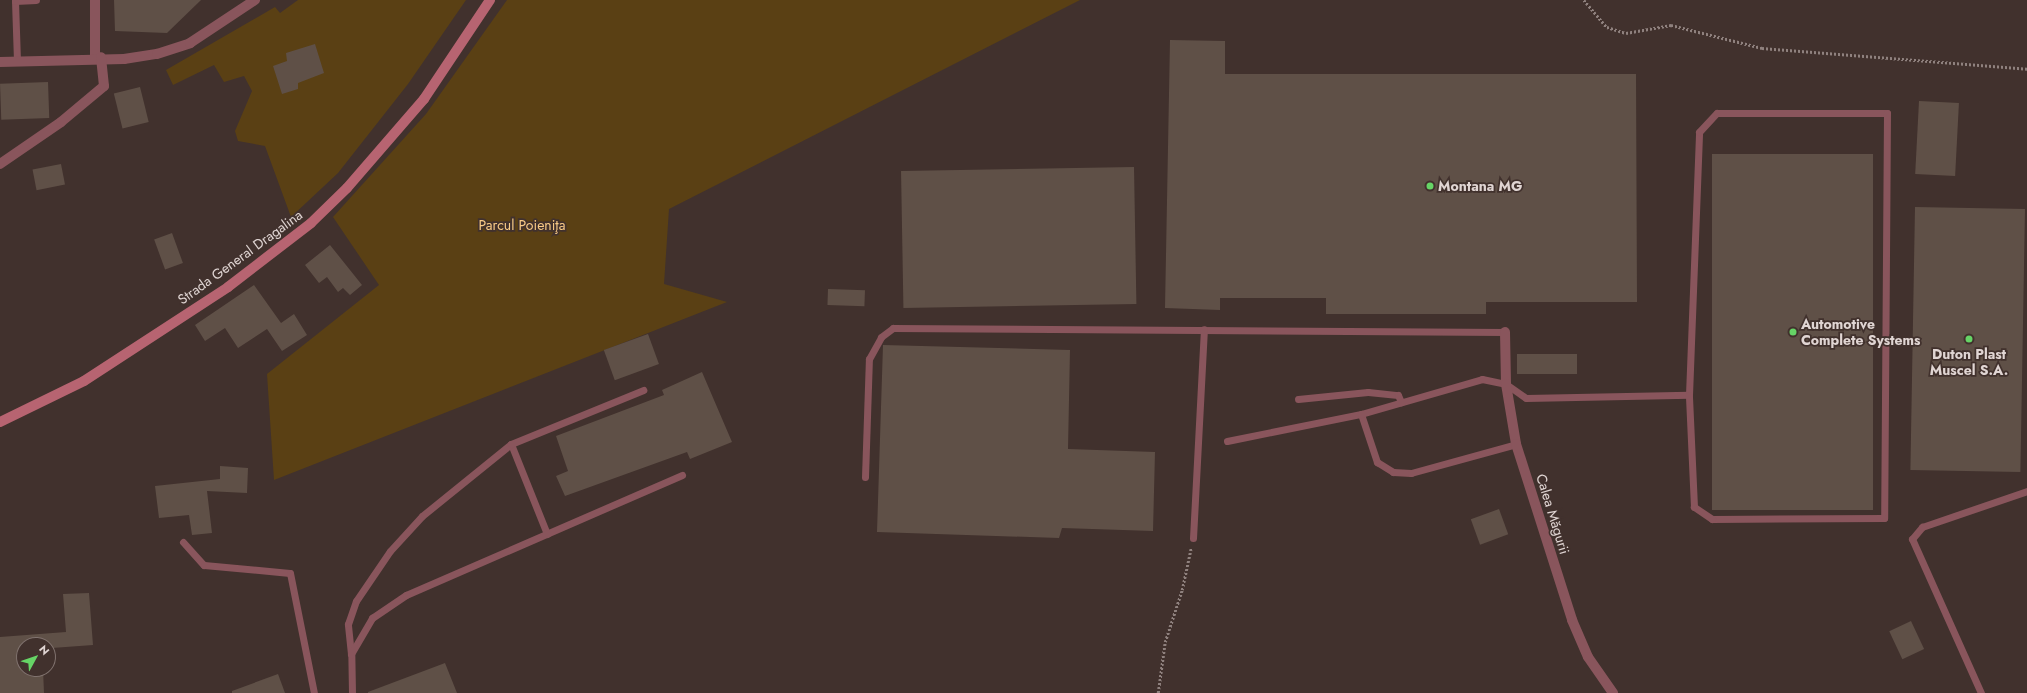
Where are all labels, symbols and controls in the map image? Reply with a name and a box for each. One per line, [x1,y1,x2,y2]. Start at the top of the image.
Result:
place label: Montana MG [1438,178,1522,194]
marker: Montana MG [1425,181,1435,191]
street label: Strada General Dragalina [174,206,306,308]
park label: Parcul Poieniţa [479,217,565,233]
place label: Automotive Complete Systems [1801,316,1920,348]
marker: Automotive Complete Systems [1788,327,1798,337]
marker: Duton Plast Muscel S.A. [1964,334,1974,344]
place label: Duton Plast Muscel S.A. [1930,346,2008,378]
street label: Calea Măgurii [1533,472,1573,556]
north arrow [16,637,56,677]
text: N [35,641,53,658]

